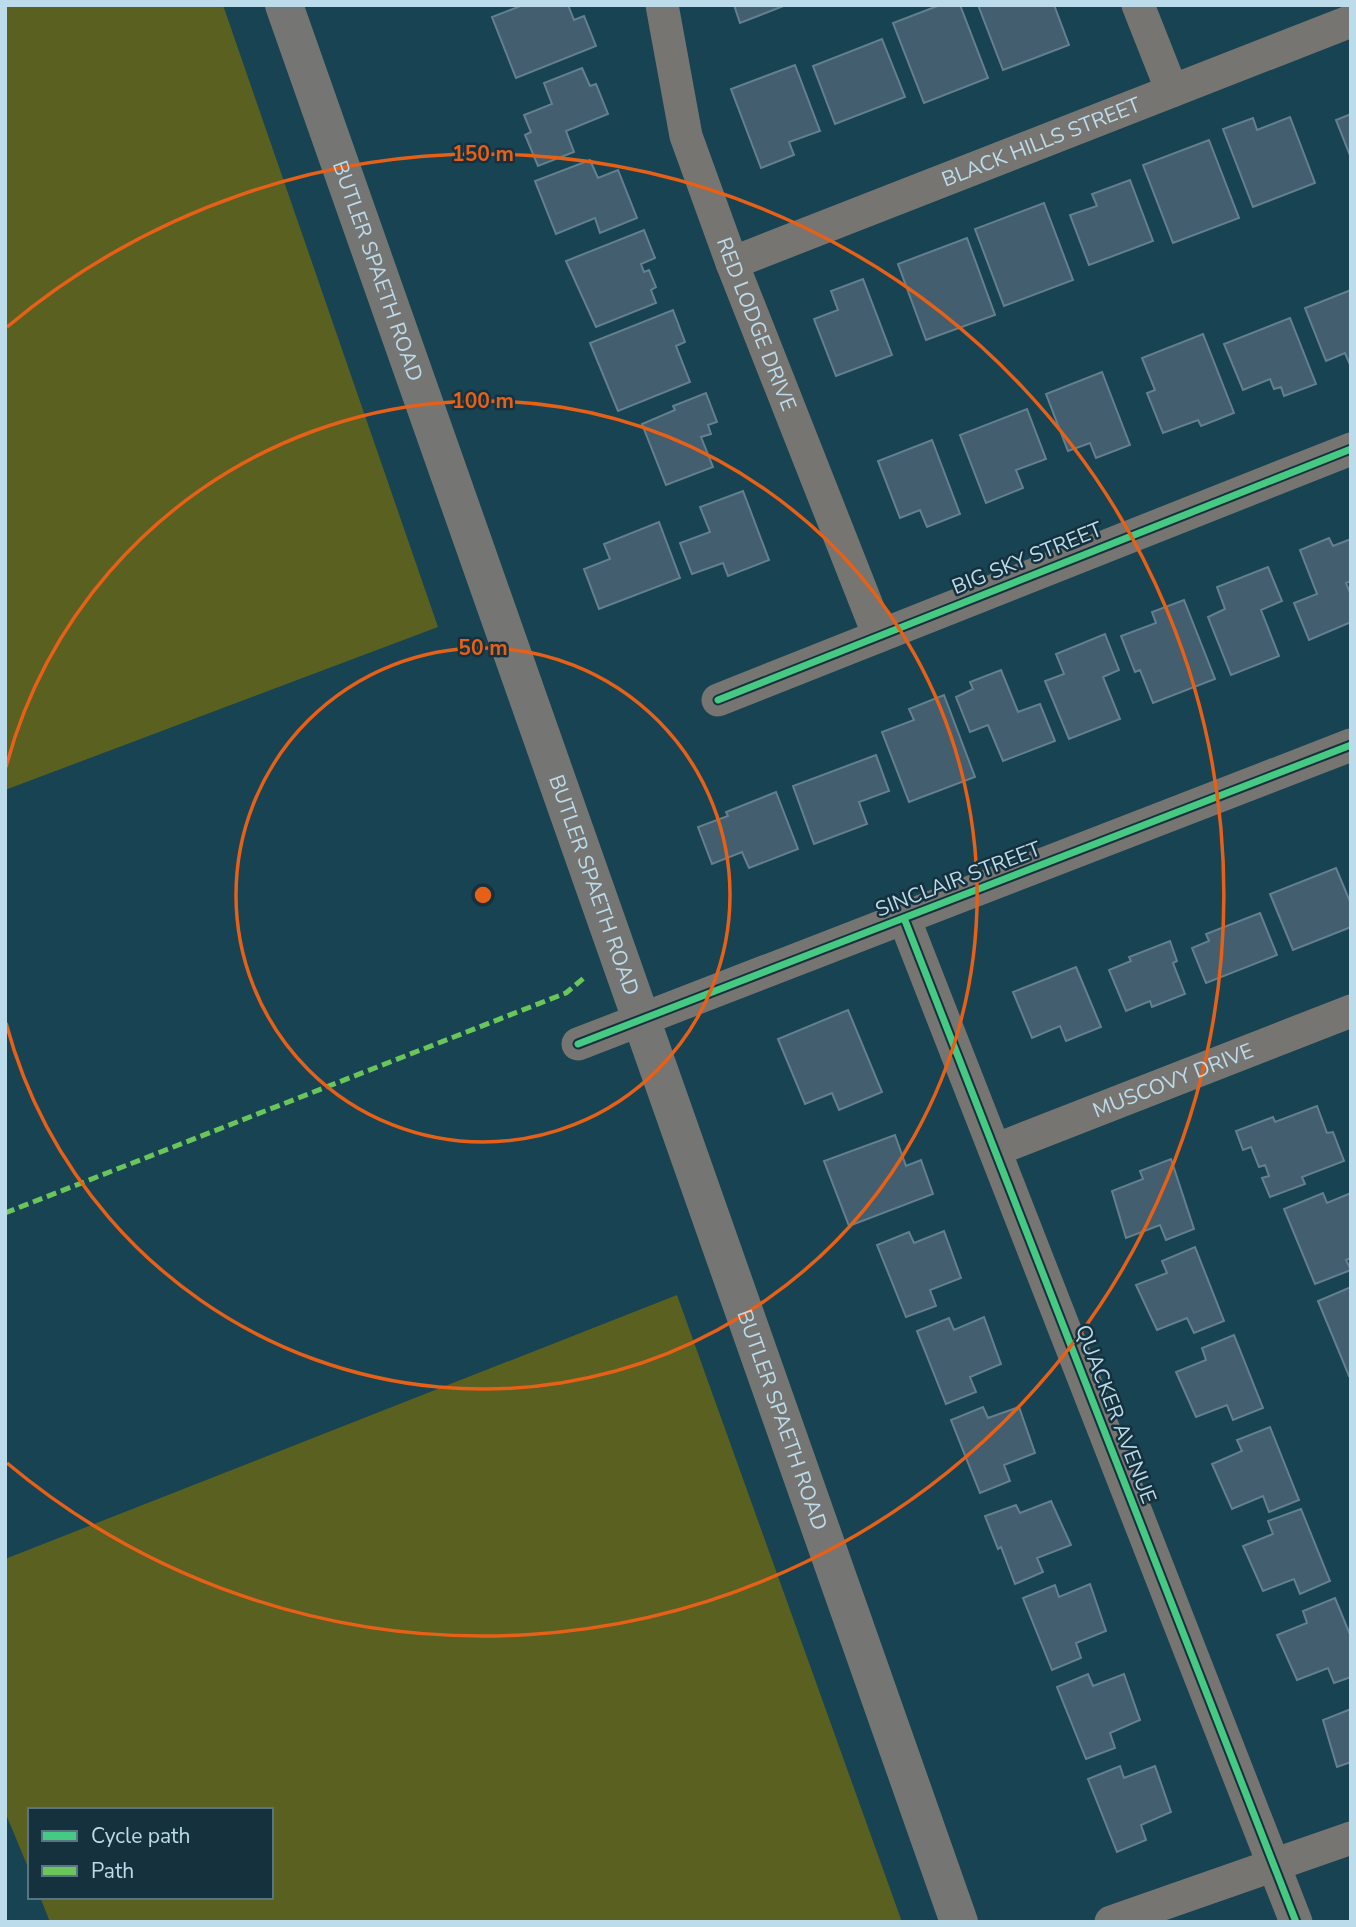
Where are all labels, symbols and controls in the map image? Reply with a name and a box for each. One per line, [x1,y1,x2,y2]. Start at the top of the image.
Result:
street label: BLACK HILLS STREET [938,90,1145,194]
text: 150 m [452,140,514,168]
street label: BUTLER SPAETH ROAD [326,157,429,385]
street label: RED LODGE DRIVE [710,233,803,415]
text: 100 m [452,387,514,415]
street label: BIG SKY STREET [948,515,1107,601]
text: 50 m [458,634,508,662]
street label: BUTLER SPAETH ROAD [542,771,646,999]
street label: SINCLAIR STREET [871,834,1045,923]
centre of rings [471,883,495,907]
street label: MUSCOVY DRIVE [1089,1037,1257,1124]
street label: BUTLER SPAETH ROAD [730,1306,834,1534]
street label: QUACKER AVENUE [1069,1321,1163,1507]
legend [28,1808,273,1899]
text: Cycle path [91,1822,190,1850]
text: Path [91,1857,134,1885]

